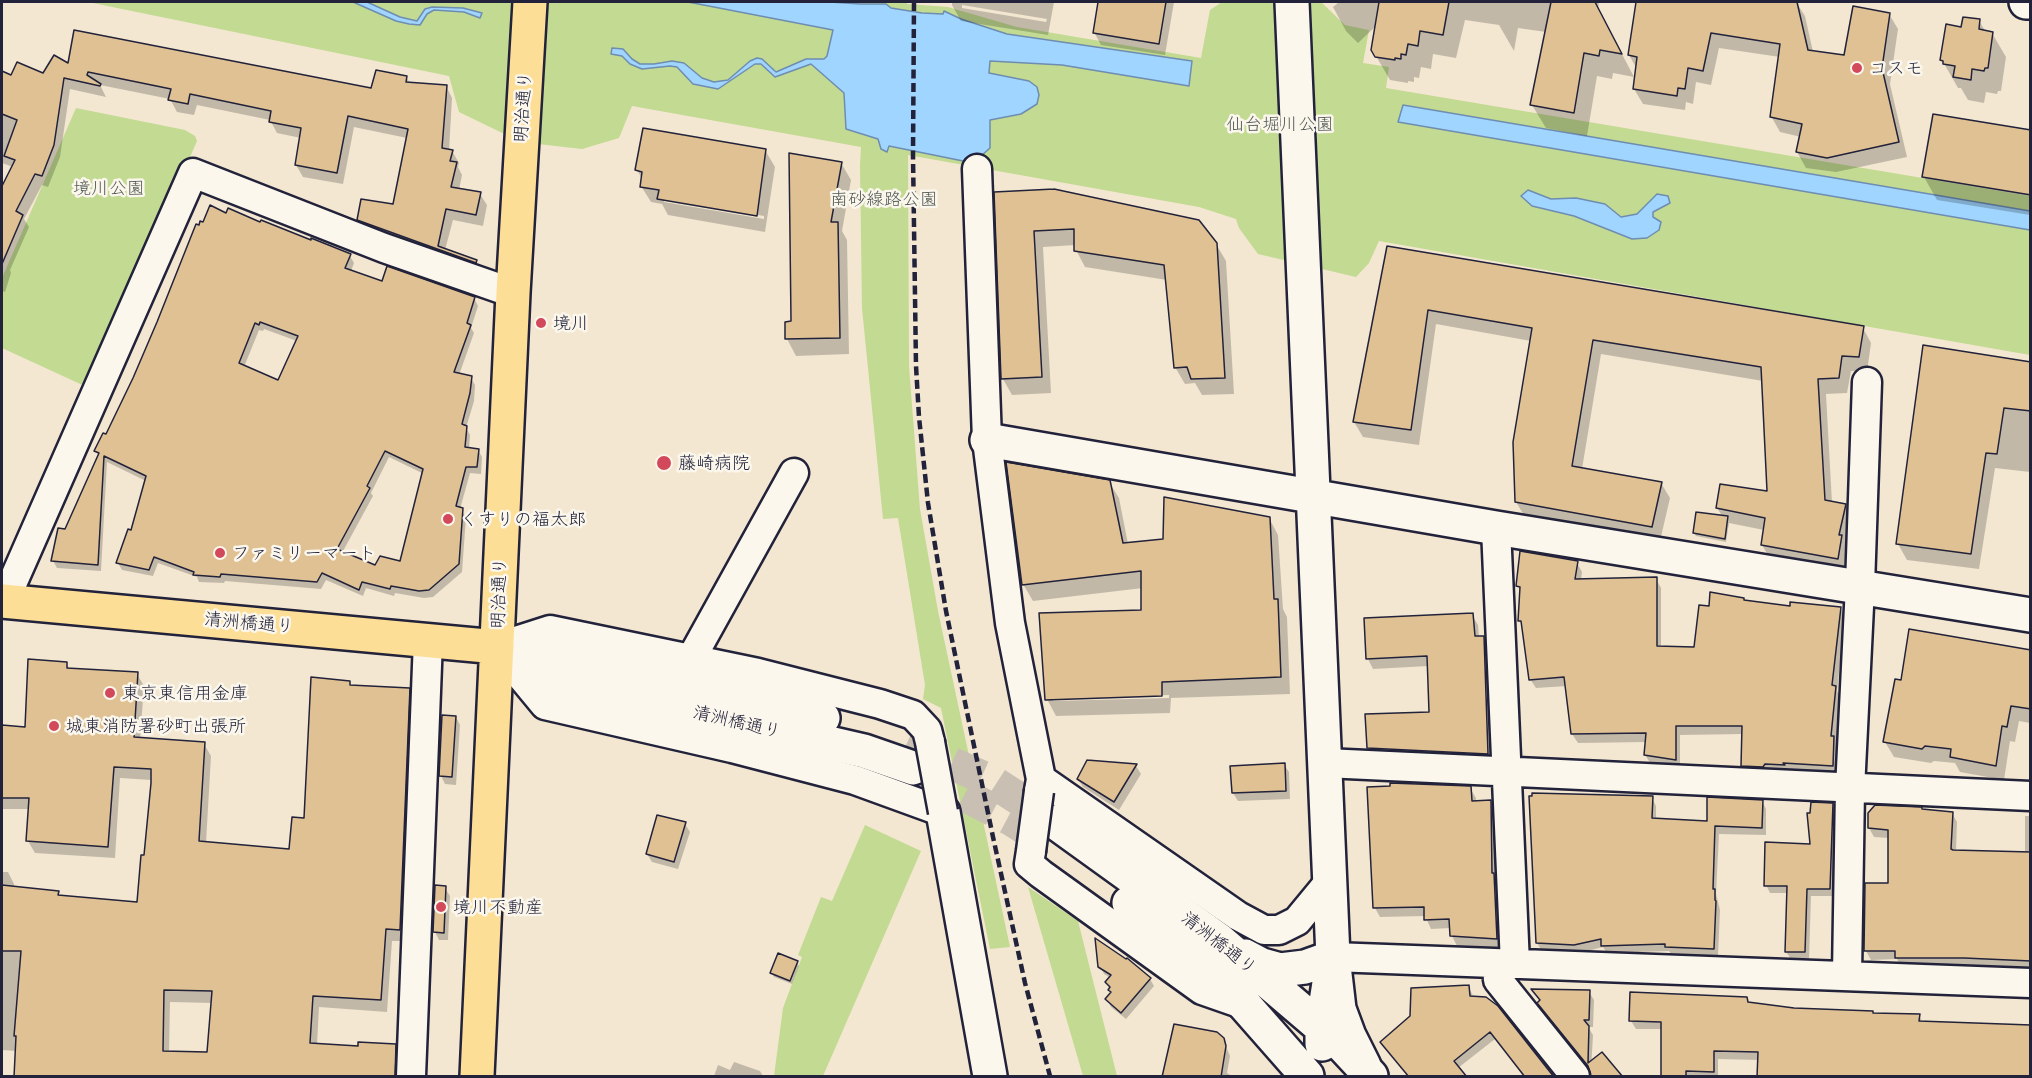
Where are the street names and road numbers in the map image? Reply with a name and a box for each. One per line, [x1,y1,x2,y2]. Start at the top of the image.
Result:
street label: 明治通り [510,70,536,144]
street label: 明治通り [487,557,511,629]
street label: 清洲橋通り [203,608,295,638]
street label: 清洲橋通り [691,701,783,743]
street label: 清洲橋通り [1177,907,1261,979]

